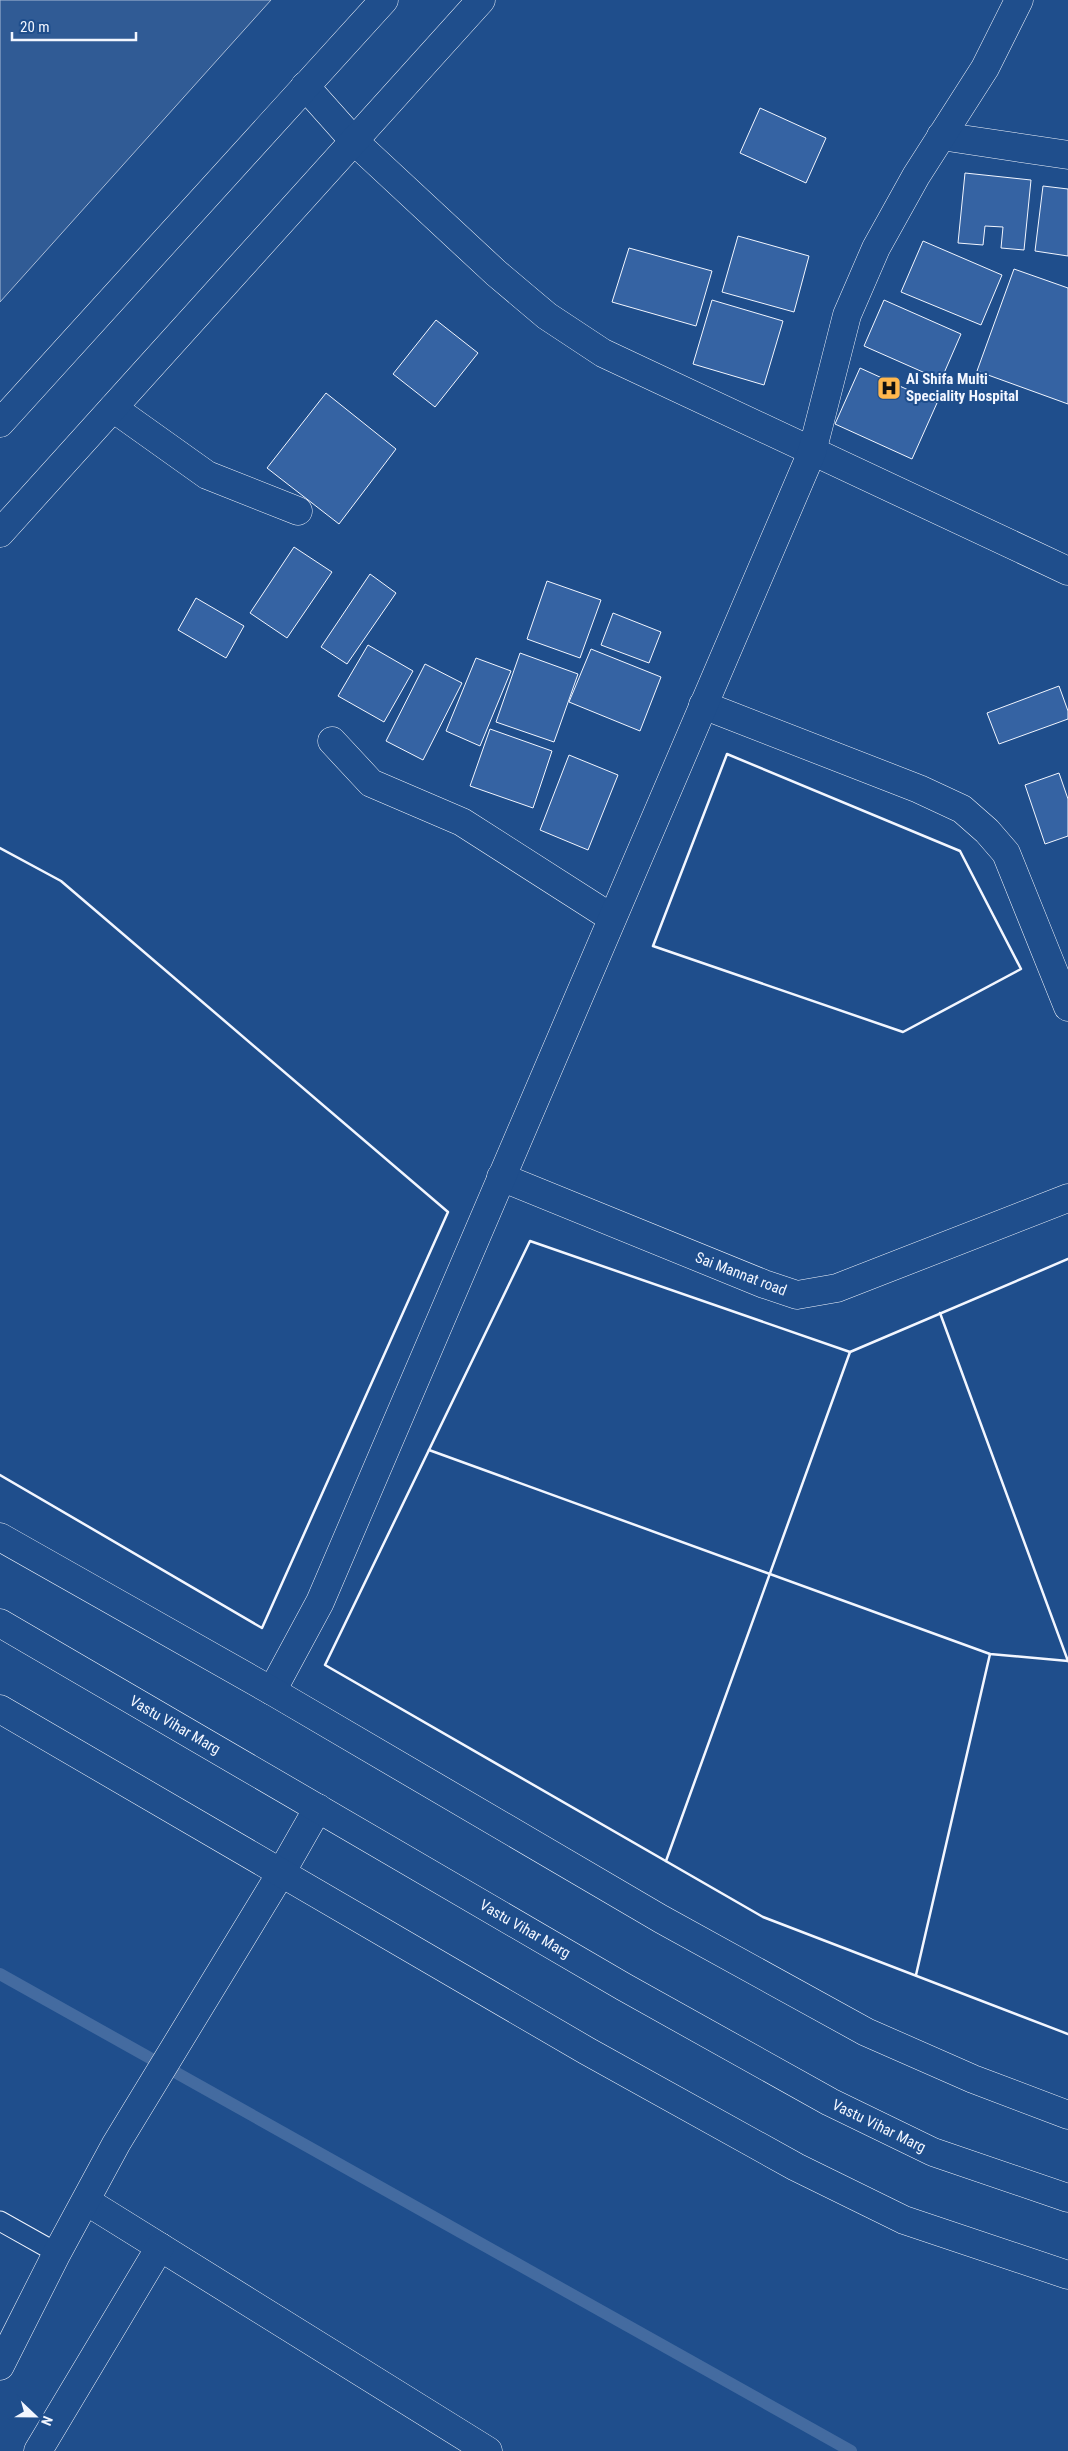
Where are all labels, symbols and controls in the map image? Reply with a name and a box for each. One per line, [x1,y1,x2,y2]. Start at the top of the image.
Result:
scale bar [12,10,136,42]
text: 20 m [20,18,50,36]
place label: Al Shifa Multi Speciality Hospital [906,370,1019,405]
hospital icon: Al Shifa Multi Speciality Hospital [876,375,902,401]
street label: Sai Mannat road [693,1248,789,1300]
street label: Vastu Vihar Marg [126,1692,224,1758]
street label: Vastu Vihar Marg [476,1896,574,1962]
street label: Vastu Vihar Marg [829,2096,929,2156]
north arrow [10,2391,60,2441]
text: N [38,2414,56,2428]

